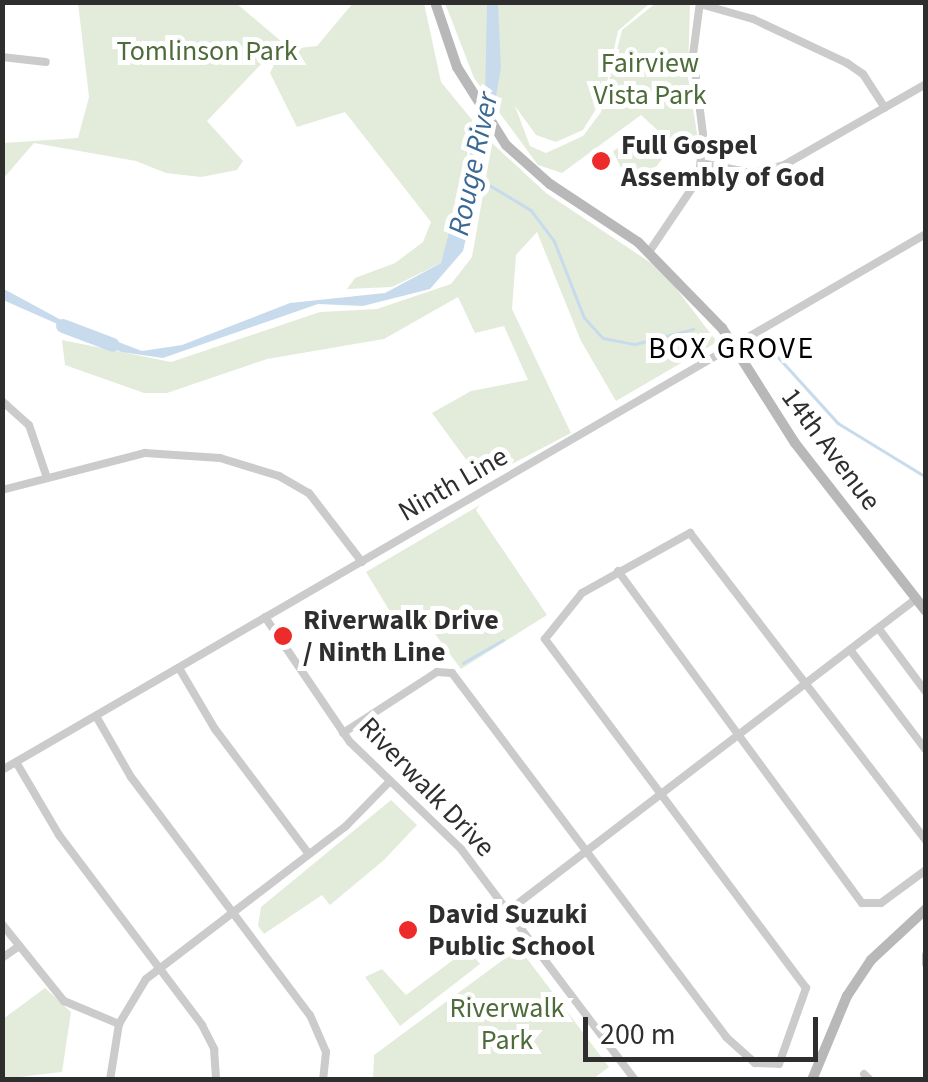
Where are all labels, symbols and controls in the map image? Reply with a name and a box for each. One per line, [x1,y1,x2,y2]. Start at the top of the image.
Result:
park label: Tomlinson Park [116,34,298,68]
park label: Fairview Vista Park [593,46,707,112]
water label: Rouge River [441,89,507,239]
place label: Full Gospel Assembly of God [621,128,825,194]
marker: Full Gospel Assembly of God [590,150,612,172]
district label: BOX GROVE [648,331,816,367]
street label: 14th Avenue [774,381,888,517]
street label: Ninth Line [393,439,513,529]
place label: Riverwalk Drive / Ninth Line [303,603,499,669]
marker: Riverwalk Drive / Ninth Line [272,625,294,647]
street label: Riverwalk Drive [352,710,502,864]
place label: David Suzuki Public School [428,897,595,963]
marker: David Suzuki Public School [397,919,419,941]
park label: Riverwalk Park [450,991,564,1057]
scale bar [588,997,823,1059]
text: 200 m [600,1013,676,1056]

